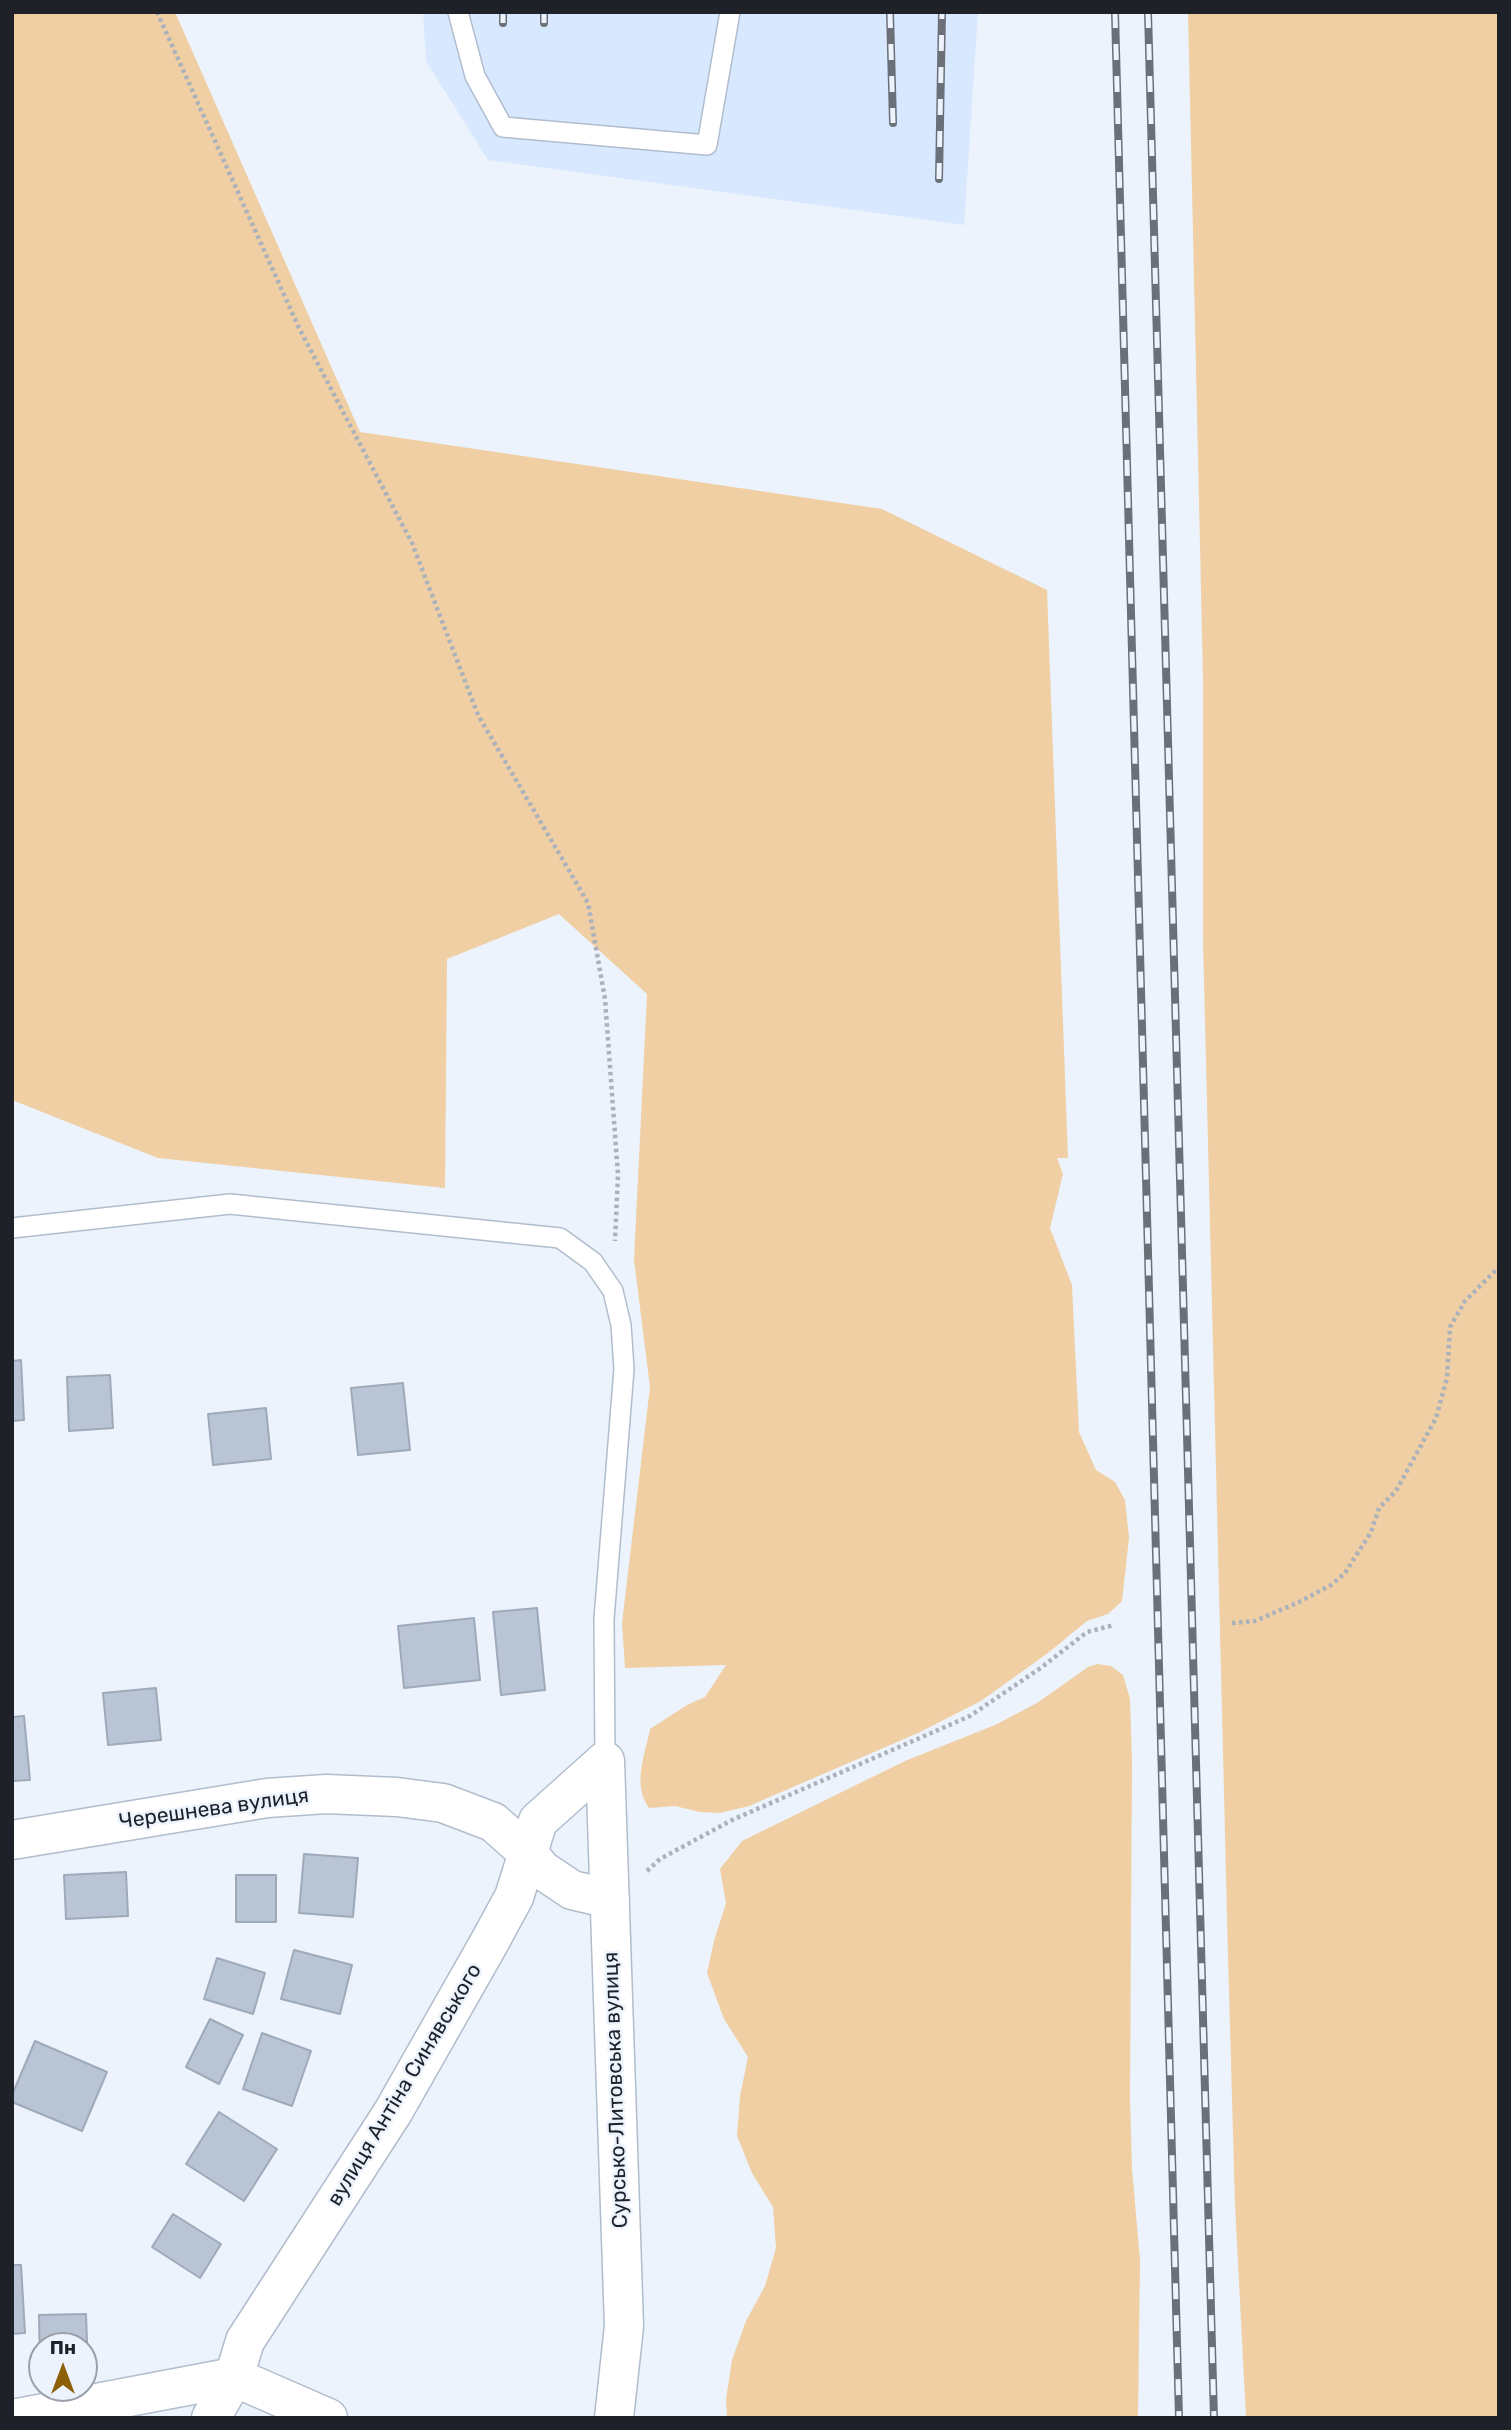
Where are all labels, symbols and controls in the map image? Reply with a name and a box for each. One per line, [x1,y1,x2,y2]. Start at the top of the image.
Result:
street label: Черешнева вулиця [117,1783,311,1835]
street label: Сурсько-Литовська вулиця [599,1951,633,2229]
street label: вулиця Антіна Синявського [323,1959,487,2211]
north arrow [28,2332,98,2402]
text: Пн [50,2336,76,2359]

